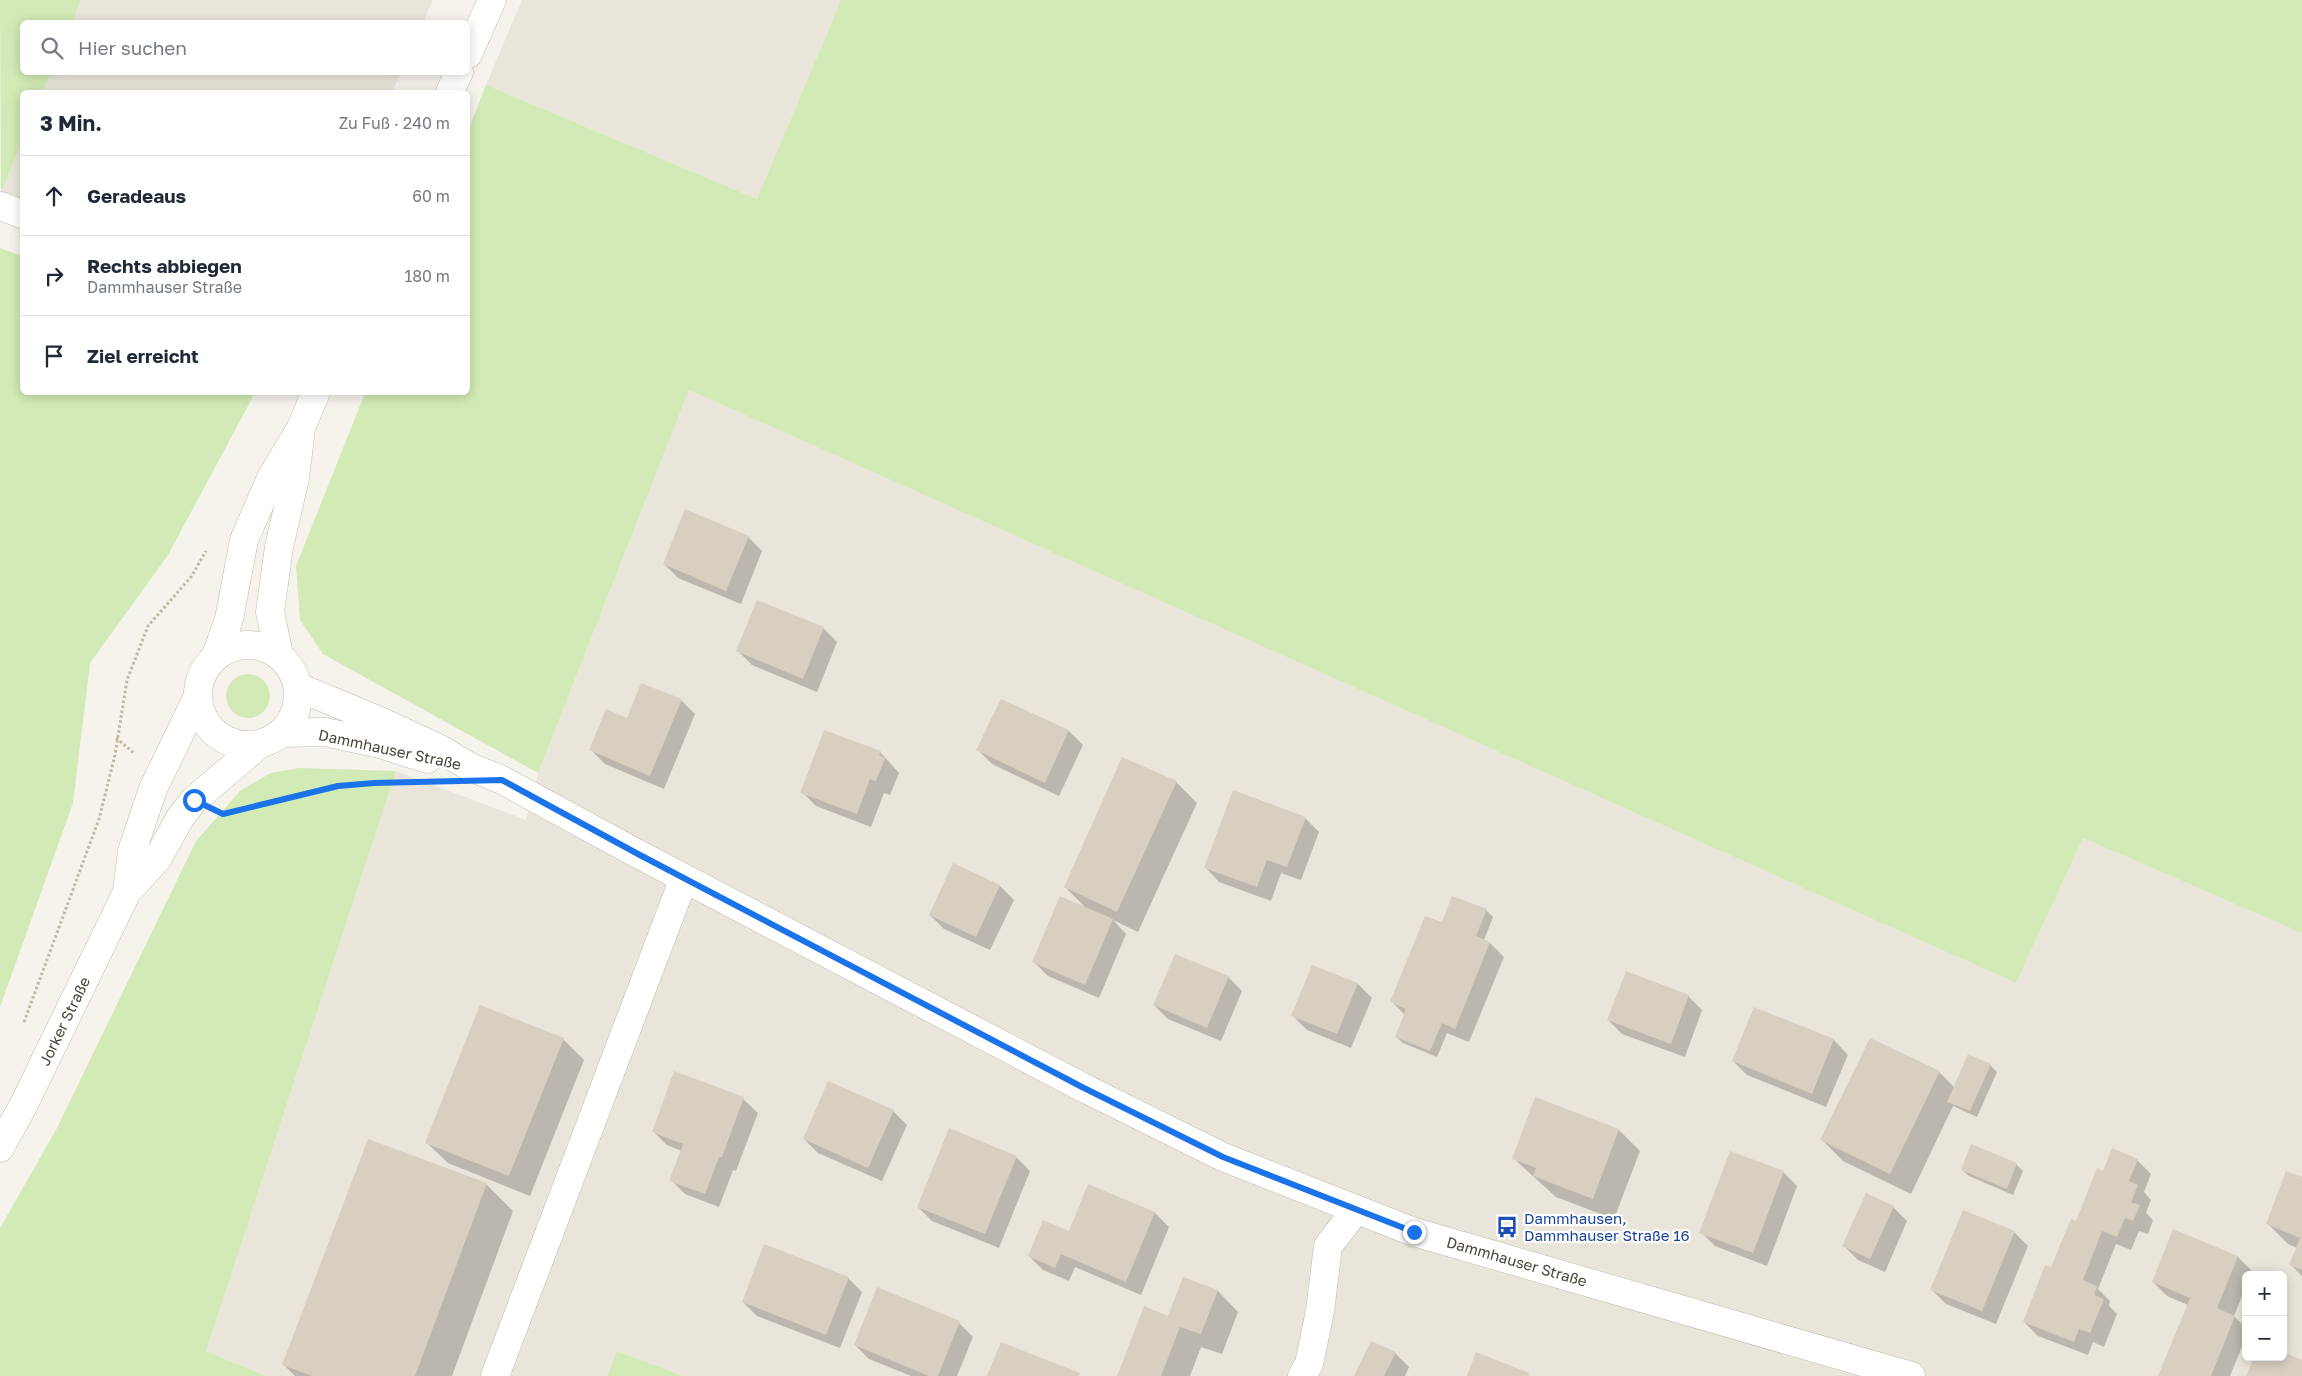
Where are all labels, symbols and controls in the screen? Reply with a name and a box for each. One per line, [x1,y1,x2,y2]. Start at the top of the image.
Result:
search box [20,20,470,75]
icon: search [38,34,66,62]
text: Hier suchen [78,36,187,59]
text: 3 Min. [40,110,102,136]
text: Zu Fuß · 240 m [339,113,450,133]
icon: ahead [40,182,68,210]
text: Geradeaus [87,184,186,207]
text: 60 m [412,186,450,206]
text: Rechts abbiegen [87,254,242,277]
icon: right [40,262,68,290]
text: 180 m [404,266,450,286]
text: Dammhauser Straße [87,277,242,297]
icon: arrive [40,342,68,370]
text: Ziel erreicht [87,344,199,367]
street label: Dammhauser Straße [317,725,463,773]
route start [183,789,206,812]
street label: Jorker Straße [35,973,93,1068]
place label: Dammhausen, Dammhauser Straße 16 [1524,1209,1690,1244]
bus stop icon: Dammhausen, Dammhauser Straße 16 [1494,1214,1520,1240]
route end [1403,1221,1426,1244]
street label: Dammhauser Straße [1445,1232,1590,1290]
map controls [2242,1271,2287,1361]
button: + [2242,1271,2287,1316]
button: − [2242,1316,2287,1361]

